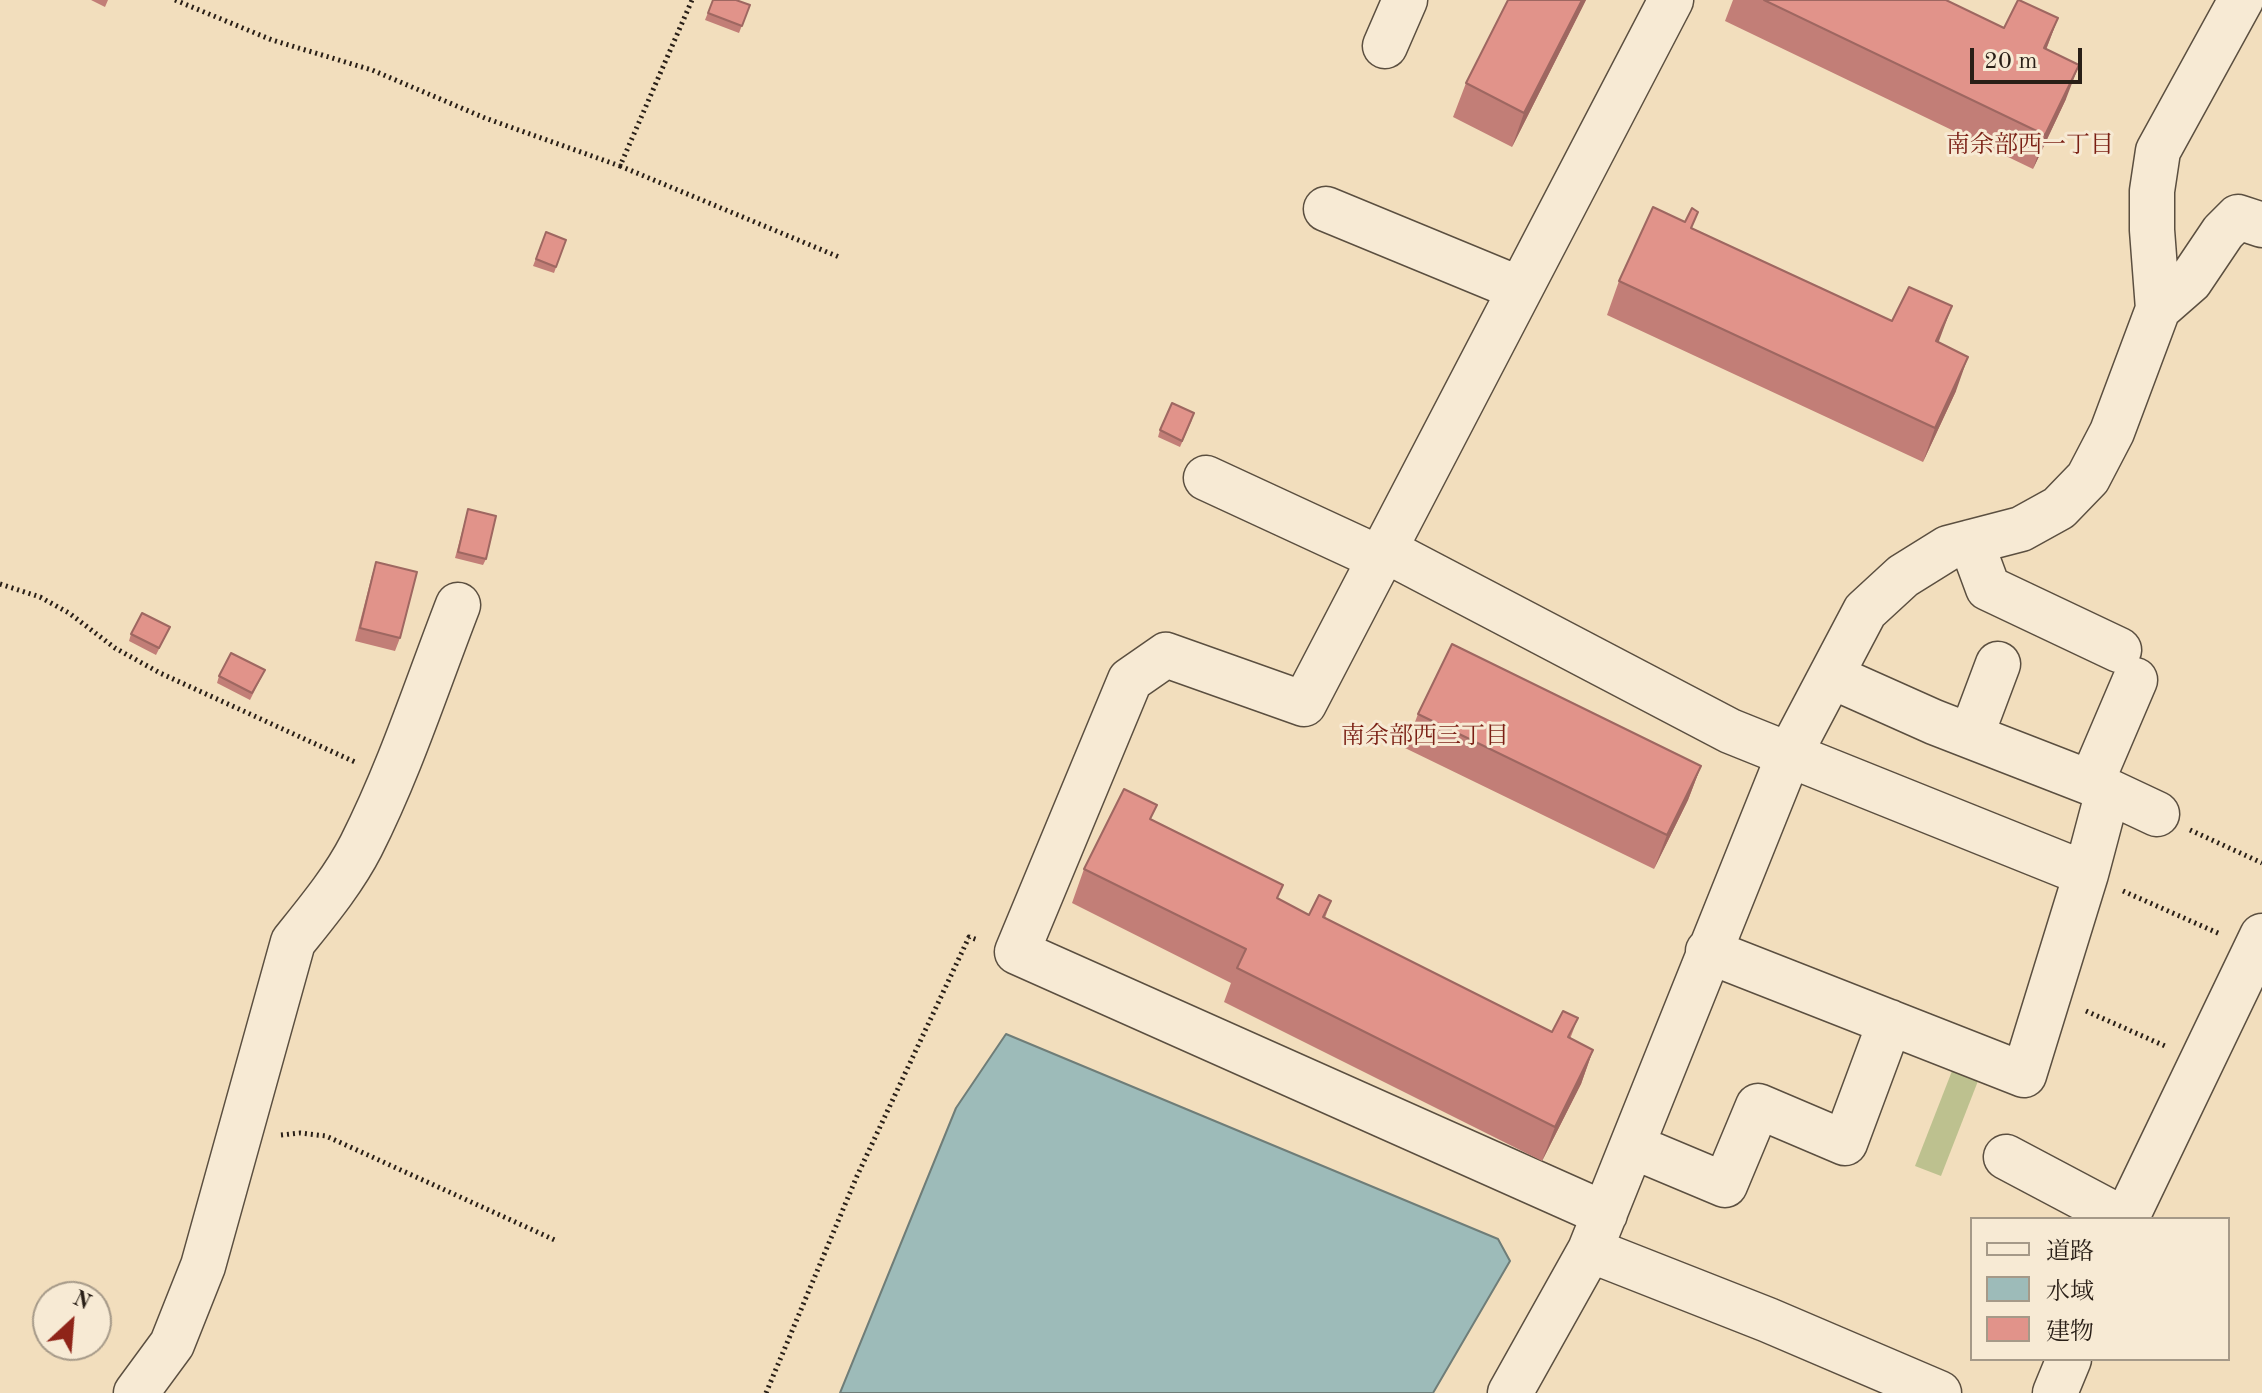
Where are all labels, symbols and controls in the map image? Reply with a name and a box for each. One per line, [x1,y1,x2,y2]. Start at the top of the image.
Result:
scale bar [1974,32,2086,82]
text: 20 m [1984,50,2038,74]
district label: 南余部西一丁目 [1946,132,2114,160]
district label: 南余部西三丁目 [1341,723,1509,751]
legend [1970,1217,2230,1361]
text: 道路 [2046,1241,2094,1265]
north arrow [32,1281,112,1361]
text: 水域 [2046,1281,2094,1305]
text: N [69,1288,94,1315]
text: 建物 [2046,1321,2094,1345]

